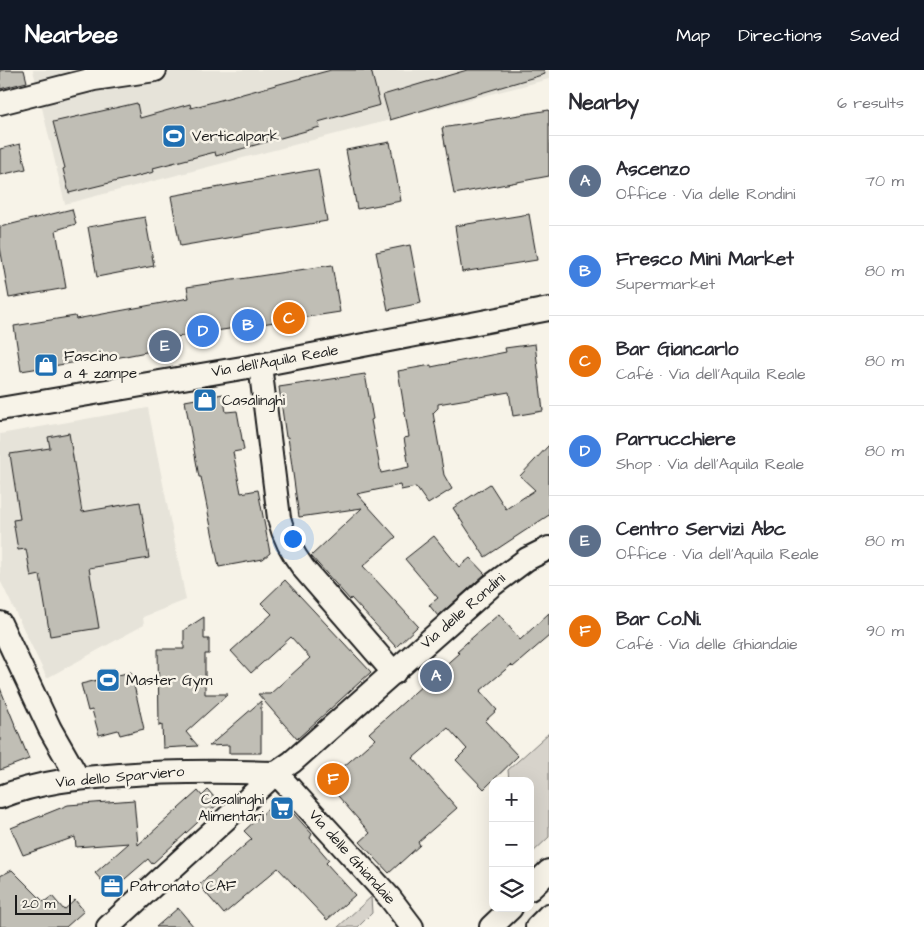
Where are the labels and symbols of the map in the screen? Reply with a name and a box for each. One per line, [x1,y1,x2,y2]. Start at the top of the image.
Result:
sports icon: Verticalpark [161,123,187,149]
place label: Verticalpark [192,126,279,147]
pin: C [273,299,305,337]
pin: B [232,306,264,344]
pin: D [187,312,219,350]
pin: E [149,327,181,365]
street label: Via dell'Aquila Reale [210,340,340,382]
place label: Fascino a 4 zampe [64,346,137,384]
shop icon: Fascino a 4 zampe [33,352,59,378]
shop icon: Casalinghi [192,387,218,413]
place label: Casalinghi [222,390,286,412]
your location [280,526,306,552]
street label: Via delle Rondini [416,568,511,654]
pin: A [420,657,452,695]
sports icon: Master Gym [95,667,121,693]
place label: Master Gym [126,670,213,692]
pin: F [317,760,349,798]
street label: Via dello Sparviero [55,761,186,793]
place label: Casalinghi Alimentari [198,789,265,827]
supermarket icon: Casalinghi Alimentari [269,795,295,821]
street label: Via delle Ghiandaie [304,805,400,909]
office icon: Patronato CAF [99,873,125,899]
place label: Patronato CAF [130,876,237,897]
scale bar [15,892,71,915]

